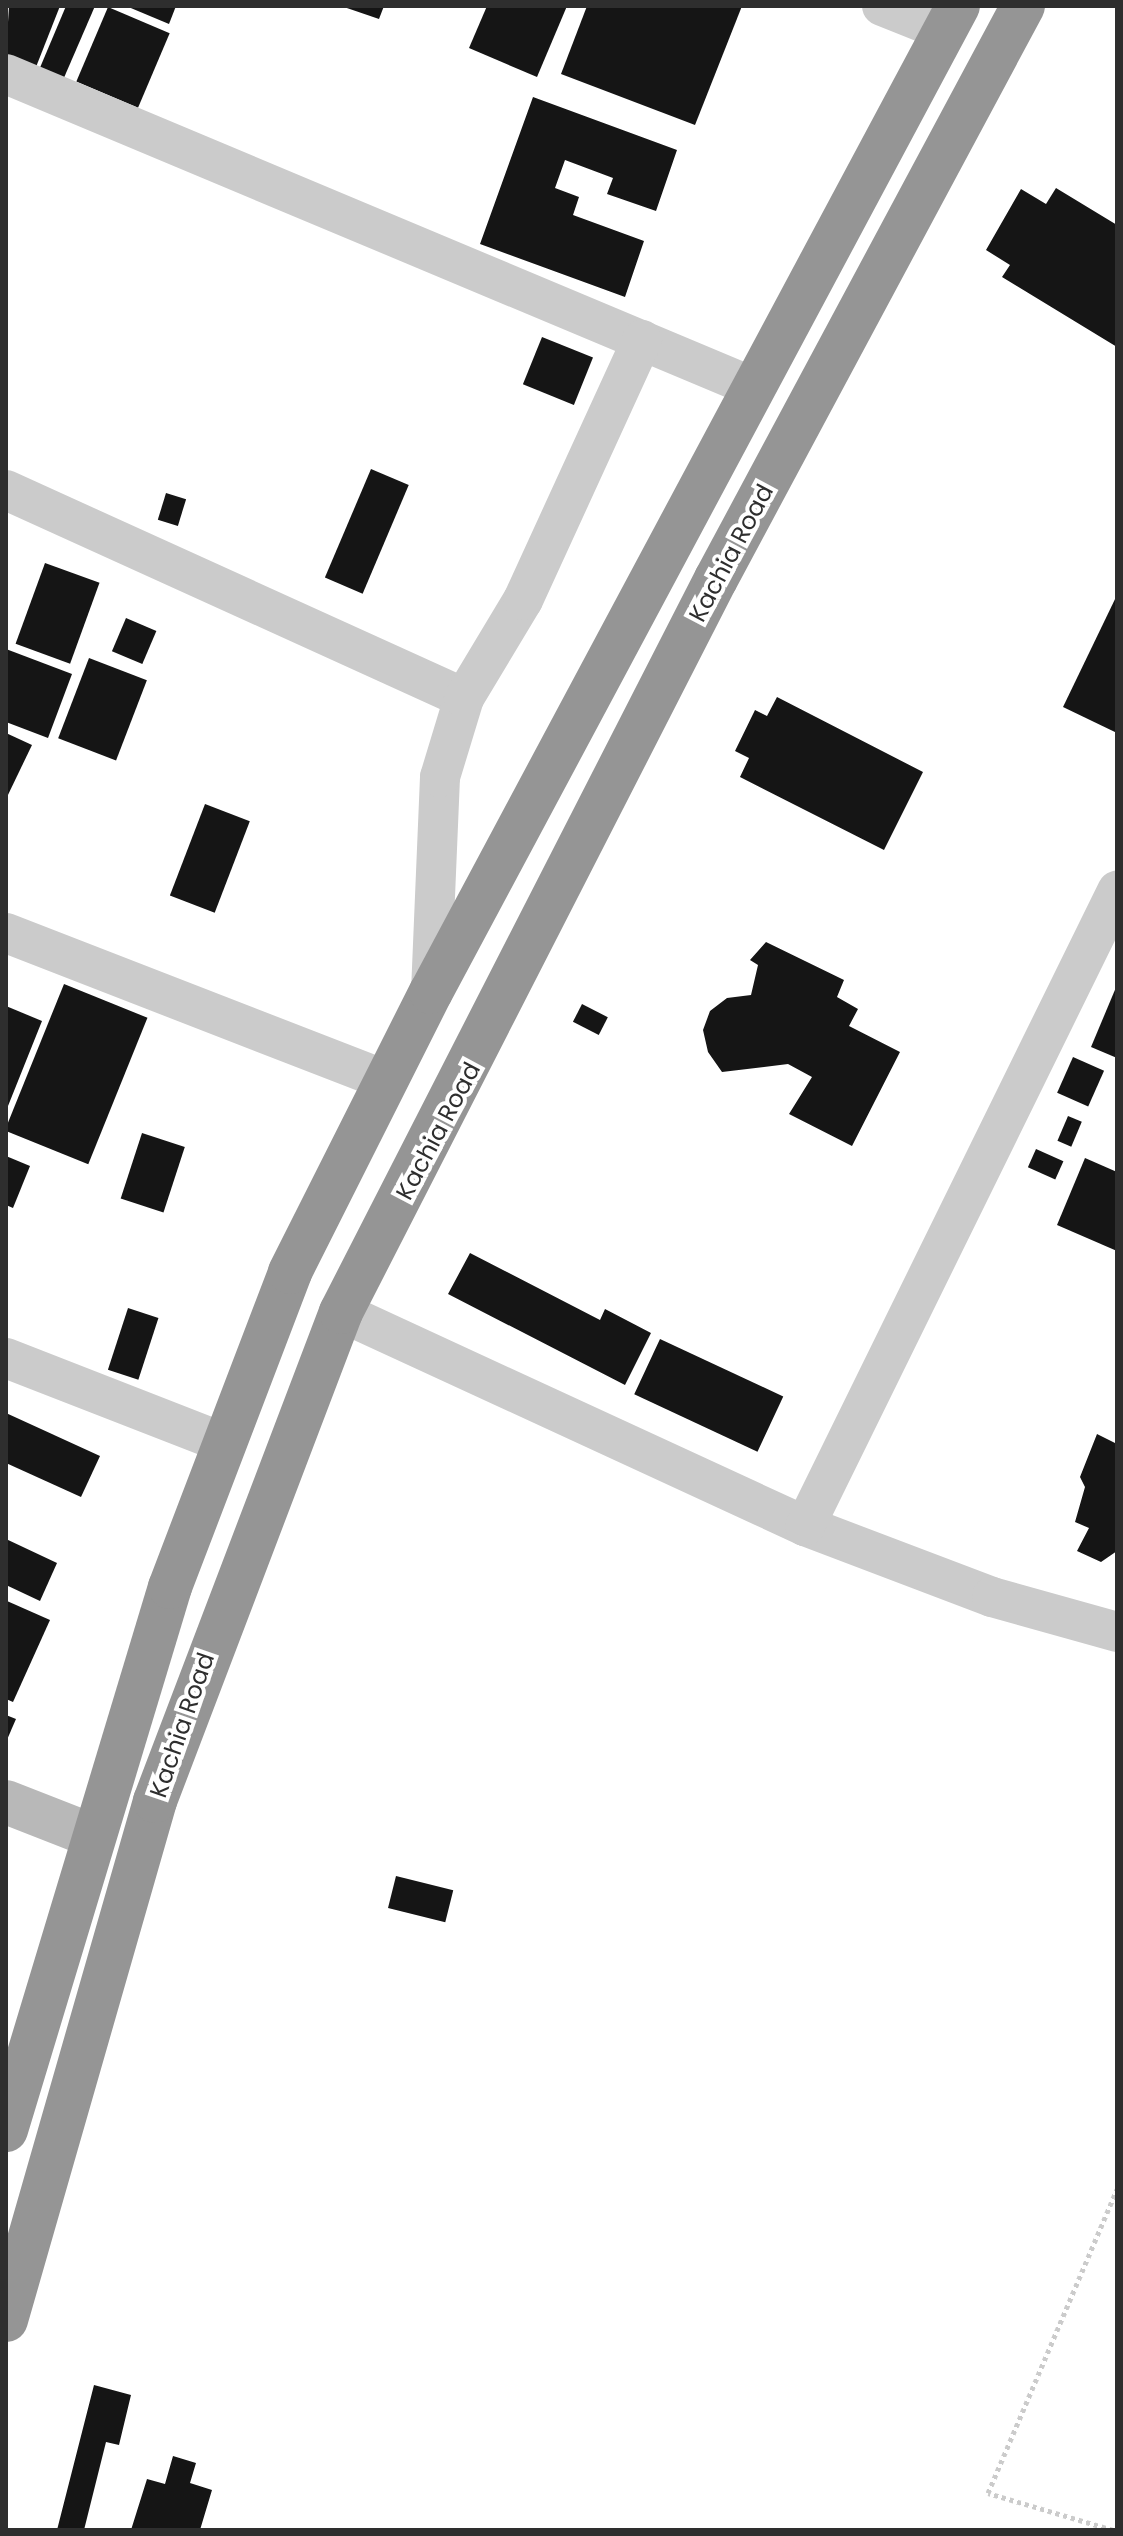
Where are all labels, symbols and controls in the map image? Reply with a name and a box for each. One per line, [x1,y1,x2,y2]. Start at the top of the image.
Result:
street label: Kachia Road [683,479,779,627]
street label: Kachia Road [390,1057,486,1205]
street label: Kachia Road [144,1649,220,1801]

